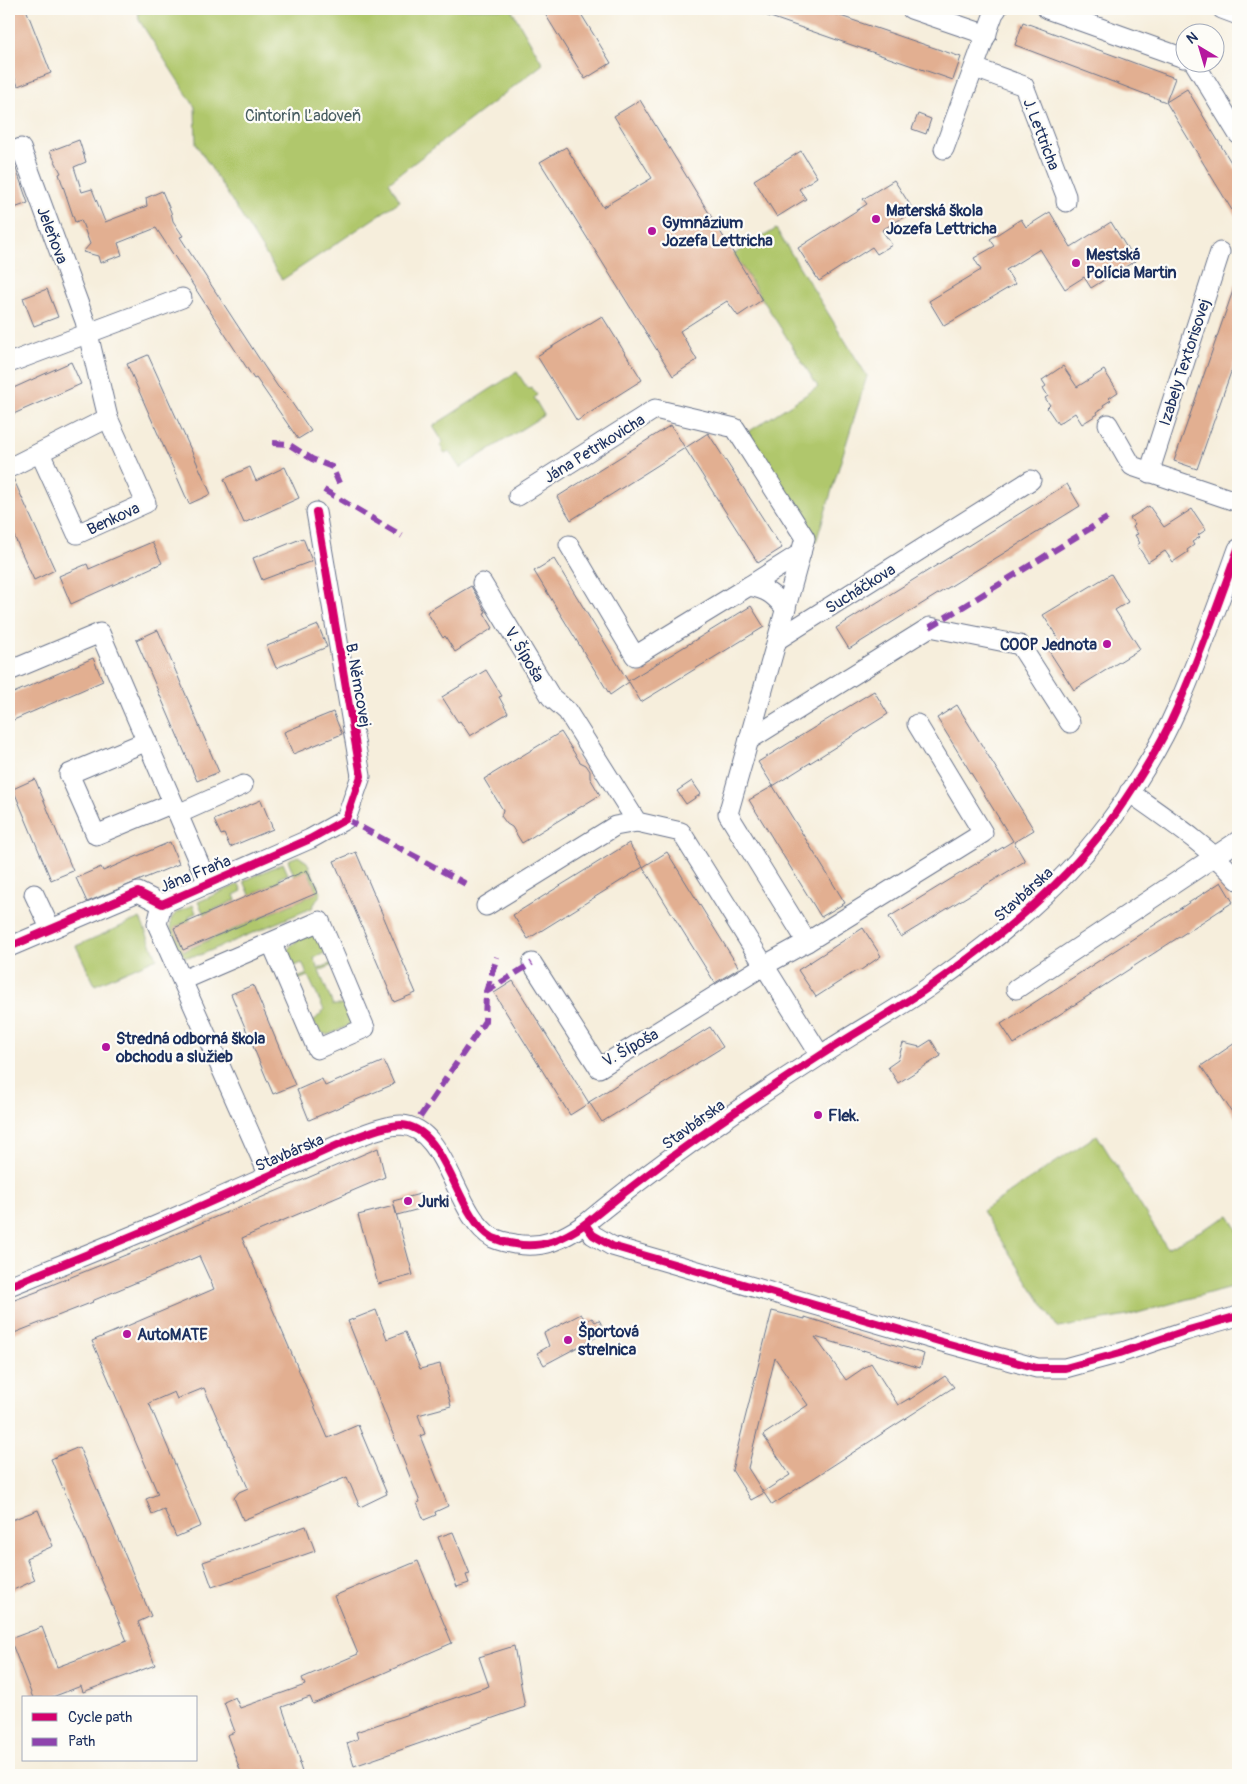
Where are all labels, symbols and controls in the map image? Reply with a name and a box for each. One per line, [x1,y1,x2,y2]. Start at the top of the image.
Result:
north arrow [1174,22,1224,72]
text: N [1183,29,1201,48]
street label: J. Lettricha [1018,96,1064,173]
park label: Cintorín Ľadoveň [245,106,361,126]
place label: Materská škola Jozefa Lettricha [886,201,997,239]
street label: Jeleňova [32,204,72,267]
place label: Gymnázium Jozefa Lettricha [662,213,773,251]
marker: Materská škola Jozefa Lettricha [870,213,882,225]
marker: Gymnázium Jozefa Lettricha [646,225,658,237]
place label: Mestská Polícia Martin [1086,245,1176,283]
marker: Mestská Polícia Martin [1070,257,1082,269]
street label: Izabely Textorisovej [1155,296,1215,428]
street label: Jána Petrikovicha [540,410,649,488]
street label: Benkova [84,498,143,540]
street label: Sucháčkova [822,560,899,618]
street label: V. Šípoša [500,623,549,686]
place label: COOP Jednota [1000,635,1098,655]
marker: COOP Jednota [1101,638,1113,650]
street label: B. Němcovej [341,642,375,729]
street label: Jána Fraňa [157,851,234,897]
street label: Stavbárska [990,863,1057,927]
street label: V. Šípoša [599,1023,662,1071]
place label: Stredná odborná škola obchodu a služieb [115,1029,266,1067]
marker: Stredná odborná škola obchodu a služieb [100,1041,112,1053]
street label: Stavbárska [658,1095,729,1154]
place label: Flek. [828,1106,860,1126]
marker: Flek. [812,1109,824,1121]
street label: Stavbárska [252,1130,327,1176]
place label: Jurki [418,1192,449,1212]
marker: Jurki [402,1195,414,1207]
place label: Športová strelnica [578,1321,640,1360]
place label: AutoMATE [137,1325,208,1345]
marker: AutoMATE [121,1328,133,1340]
marker: Športová strelnica [562,1334,574,1346]
legend [22,1696,198,1762]
text: Cycle path [68,1708,132,1727]
text: Path [68,1732,95,1751]

